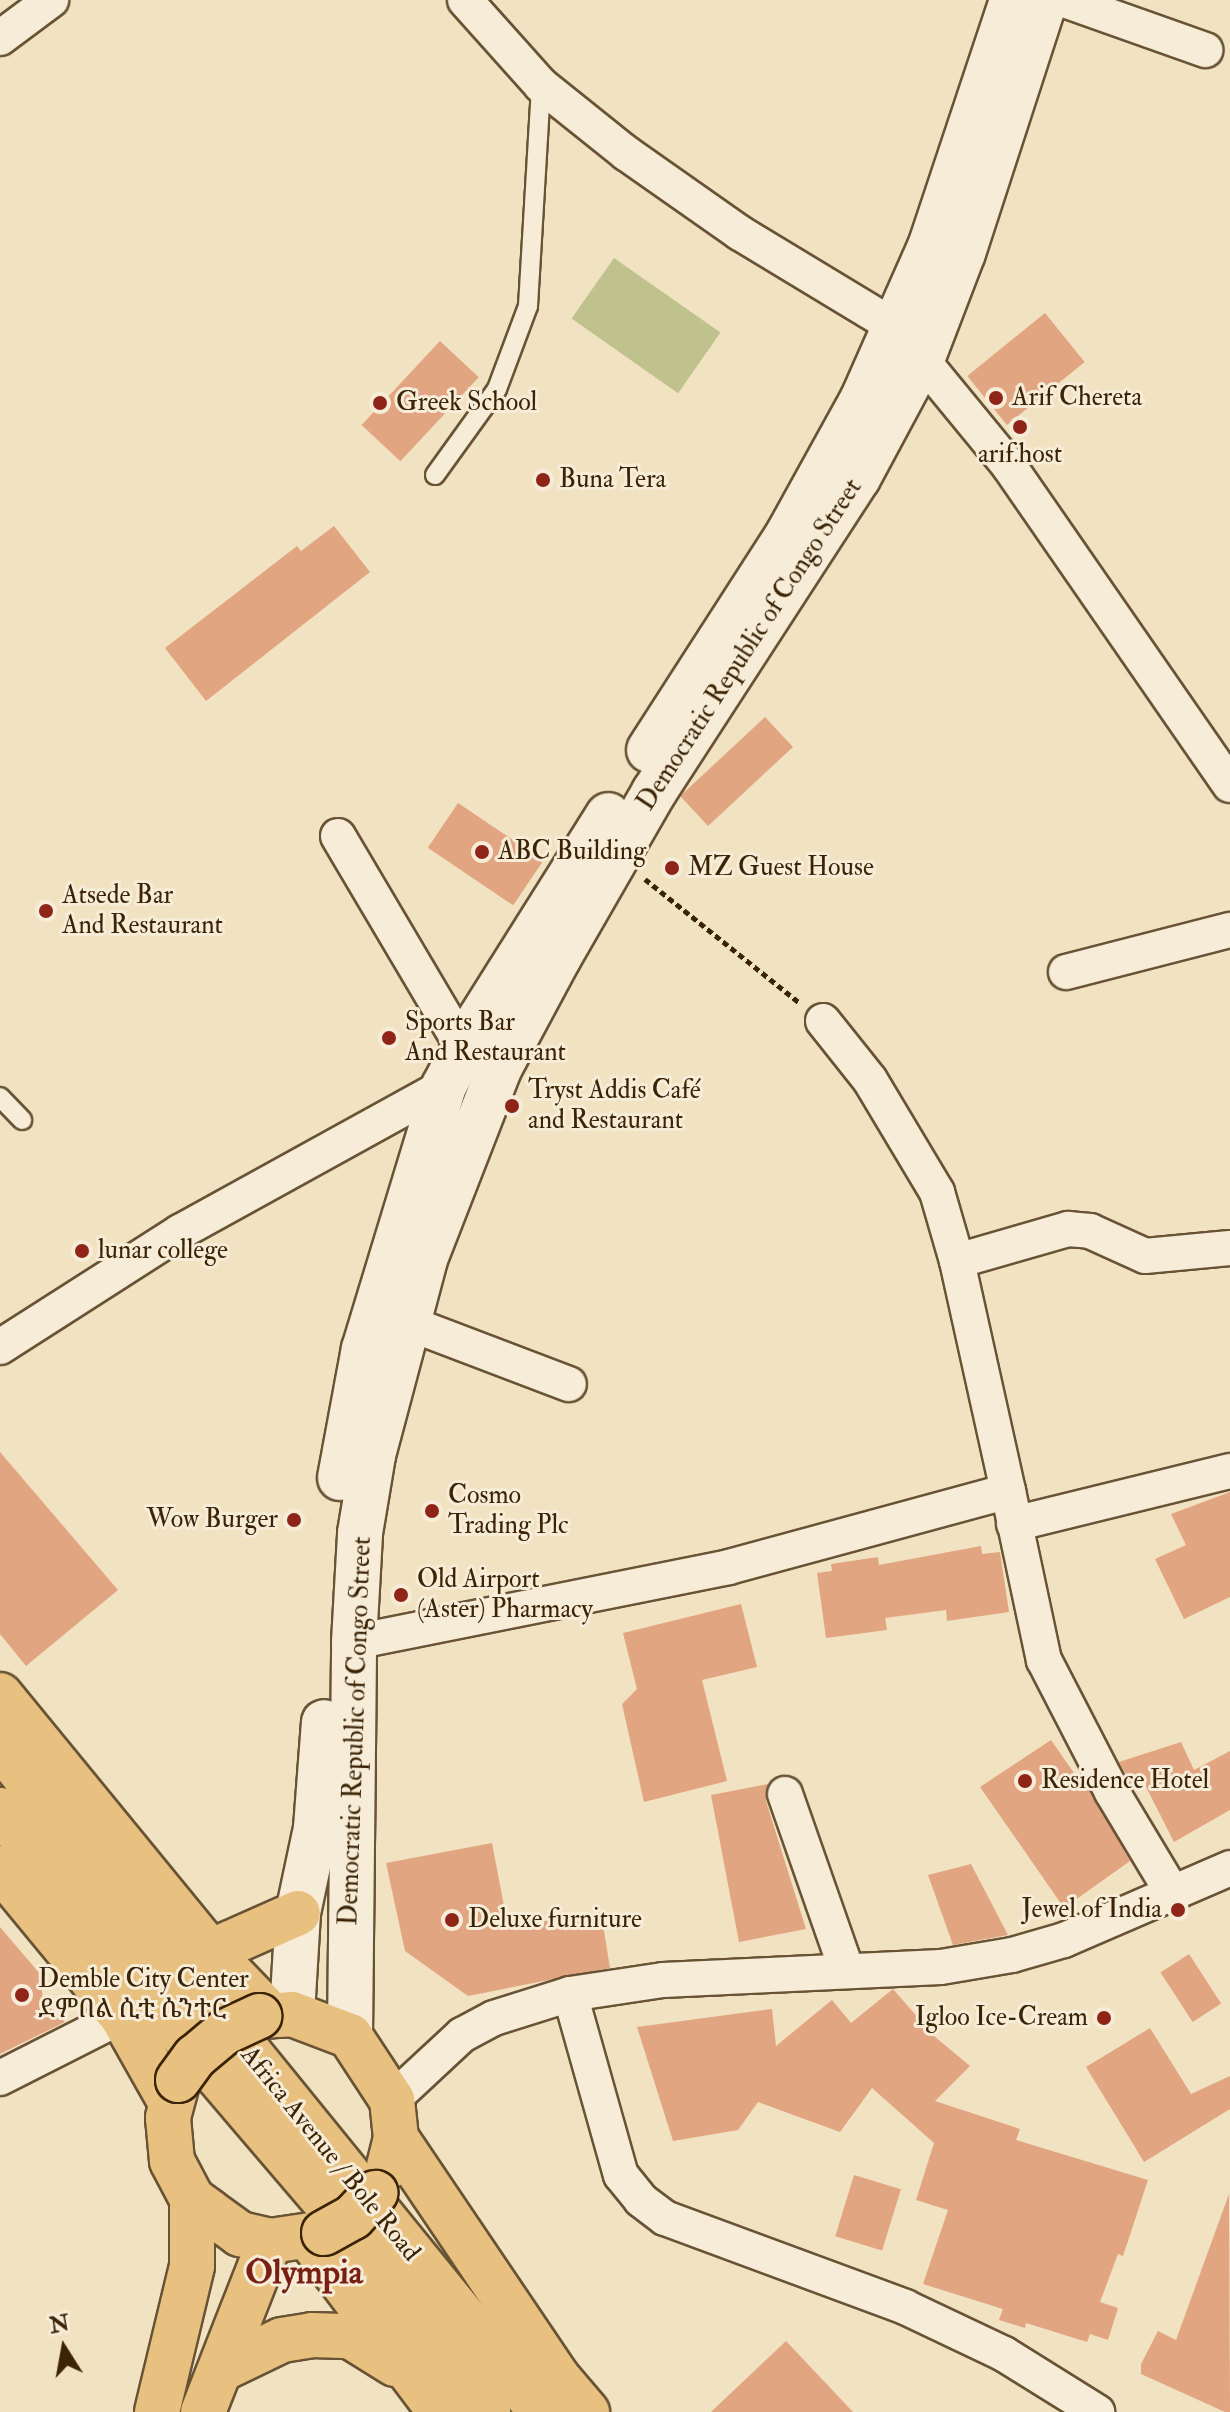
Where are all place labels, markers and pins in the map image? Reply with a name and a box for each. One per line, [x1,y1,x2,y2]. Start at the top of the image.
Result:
place label: Arif Chereta [1012,382,1142,414]
place label: Greek School [396,387,537,419]
marker: Arif Chereta [987,389,1005,407]
marker: Greek School [371,394,389,412]
marker: arif.host [1011,418,1029,436]
place label: arif.host [978,439,1062,471]
place label: Buna Tera [559,464,666,496]
marker: Buna Tera [534,471,552,489]
place label: ABC Building [498,836,646,868]
marker: ABC Building [473,843,491,861]
place label: MZ Guest House [688,852,874,884]
marker: MZ Guest House [663,859,681,877]
place label: Atsede Bar And Restaurant [62,880,223,942]
marker: Atsede Bar And Restaurant [37,902,55,920]
place label: Sports Bar And Restaurant [405,1007,566,1068]
marker: Sports Bar And Restaurant [380,1029,398,1047]
place label: Tryst Addis Café and Restaurant [528,1075,701,1136]
marker: Tryst Addis Café and Restaurant [503,1097,521,1115]
place label: lunar college [98,1235,228,1267]
marker: lunar college [73,1242,91,1260]
place label: Cosmo Trading Plc [448,1480,569,1542]
marker: Cosmo Trading Plc [423,1502,441,1520]
place label: Wow Burger [147,1504,278,1536]
marker: Wow Burger [285,1511,303,1529]
place label: Old Airport (Aster) Pharmacy [417,1564,593,1626]
marker: Old Airport (Aster) Pharmacy [392,1586,410,1604]
place label: Residence Hotel [1041,1765,1209,1797]
marker: Residence Hotel [1016,1772,1034,1790]
place label: Jewel of India [1022,1894,1162,1926]
marker: Jewel of India [1169,1901,1187,1919]
place label: Deluxe furniture [468,1904,642,1936]
marker: Deluxe furniture [443,1911,461,1929]
place label: Demble City Center ደምበል ሲቲ ሴንተር [38,1964,249,2026]
marker: Demble City Center ደምበል ሲቲ ሴንተር [13,1986,31,2004]
place label: Igloo Ice-Cream [915,2002,1088,2034]
marker: Igloo Ice-Cream [1095,2009,1113,2027]

